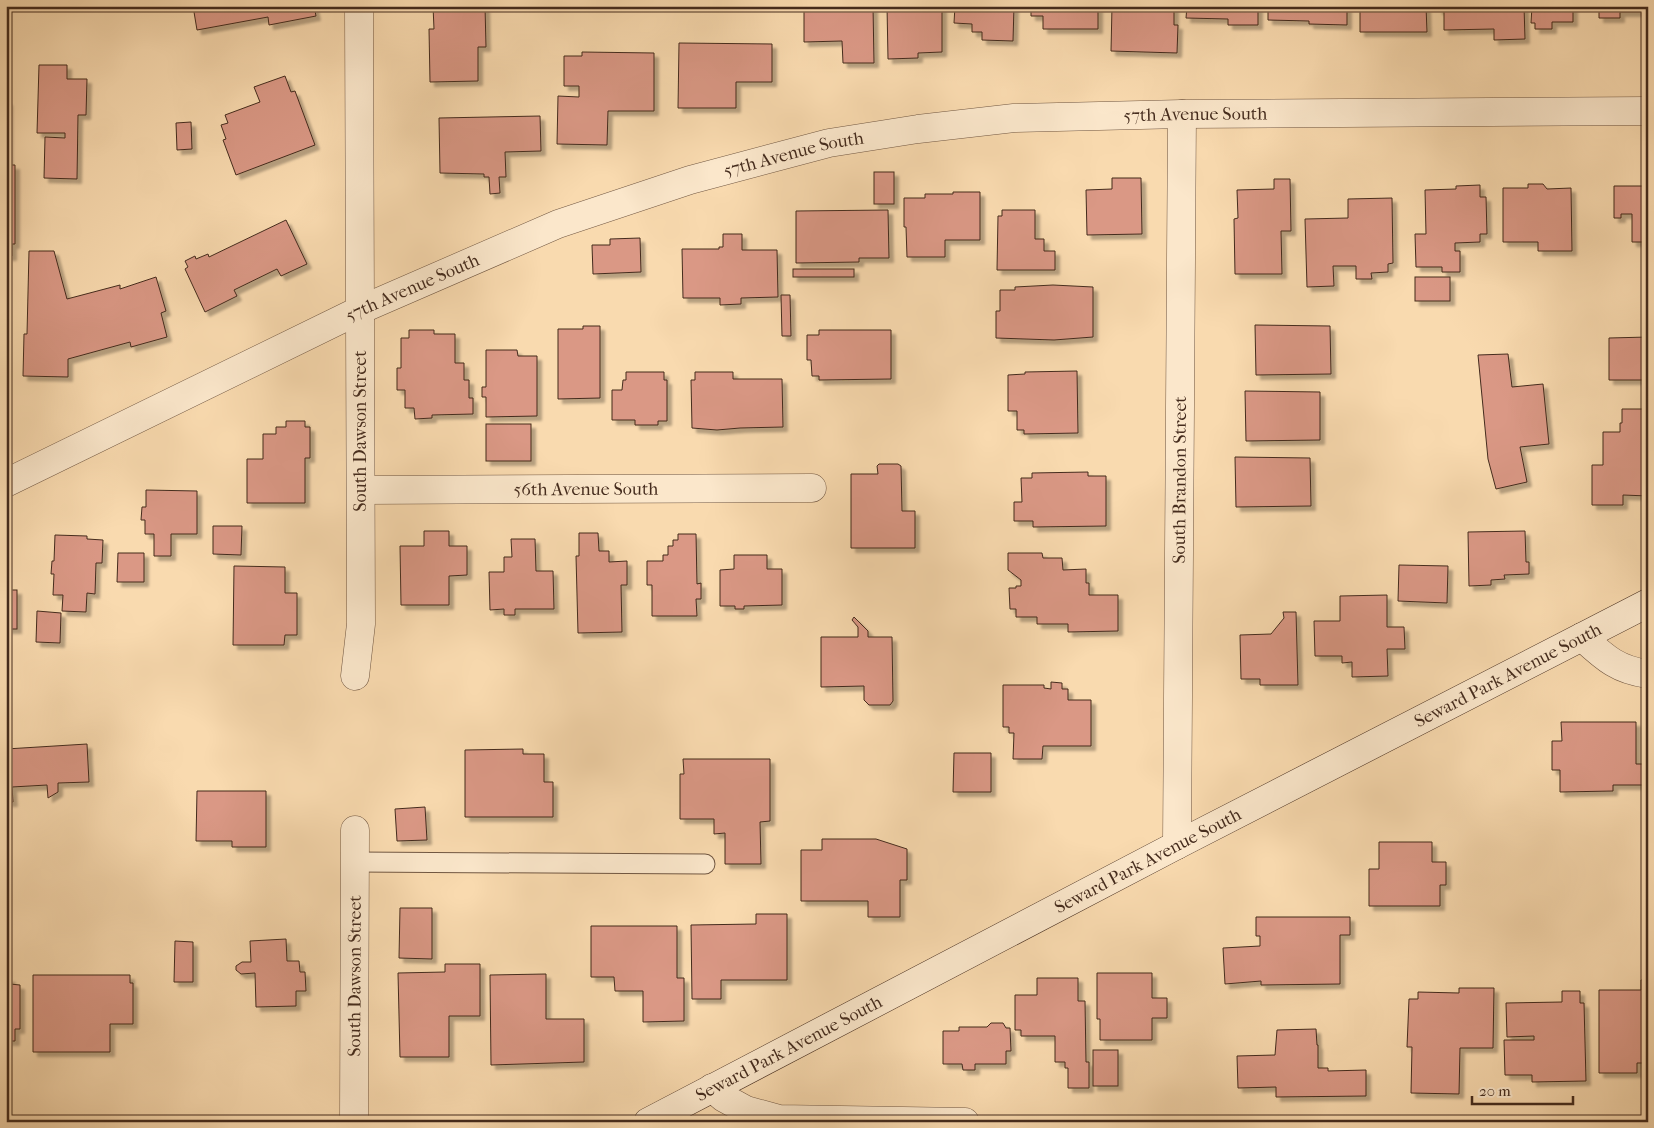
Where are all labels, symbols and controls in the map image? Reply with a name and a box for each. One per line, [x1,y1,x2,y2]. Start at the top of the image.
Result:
street label: 57th Avenue South [1123,103,1267,126]
street label: 57th Avenue South [721,127,865,181]
street label: 57th Avenue South [342,249,482,326]
street label: South Dawson Street [350,350,371,512]
street label: South Brandon Street [1168,396,1191,564]
street label: 56th Avenue South [513,478,658,500]
street label: Seward Park Avenue South [1411,618,1605,732]
street label: Seward Park Avenue South [1051,803,1245,918]
street label: South Dawson Street [344,895,365,1057]
street label: Seward Park Avenue South [692,991,886,1106]
scale bar [1472,1073,1573,1105]
text: 20 m [1479,1082,1511,1100]

